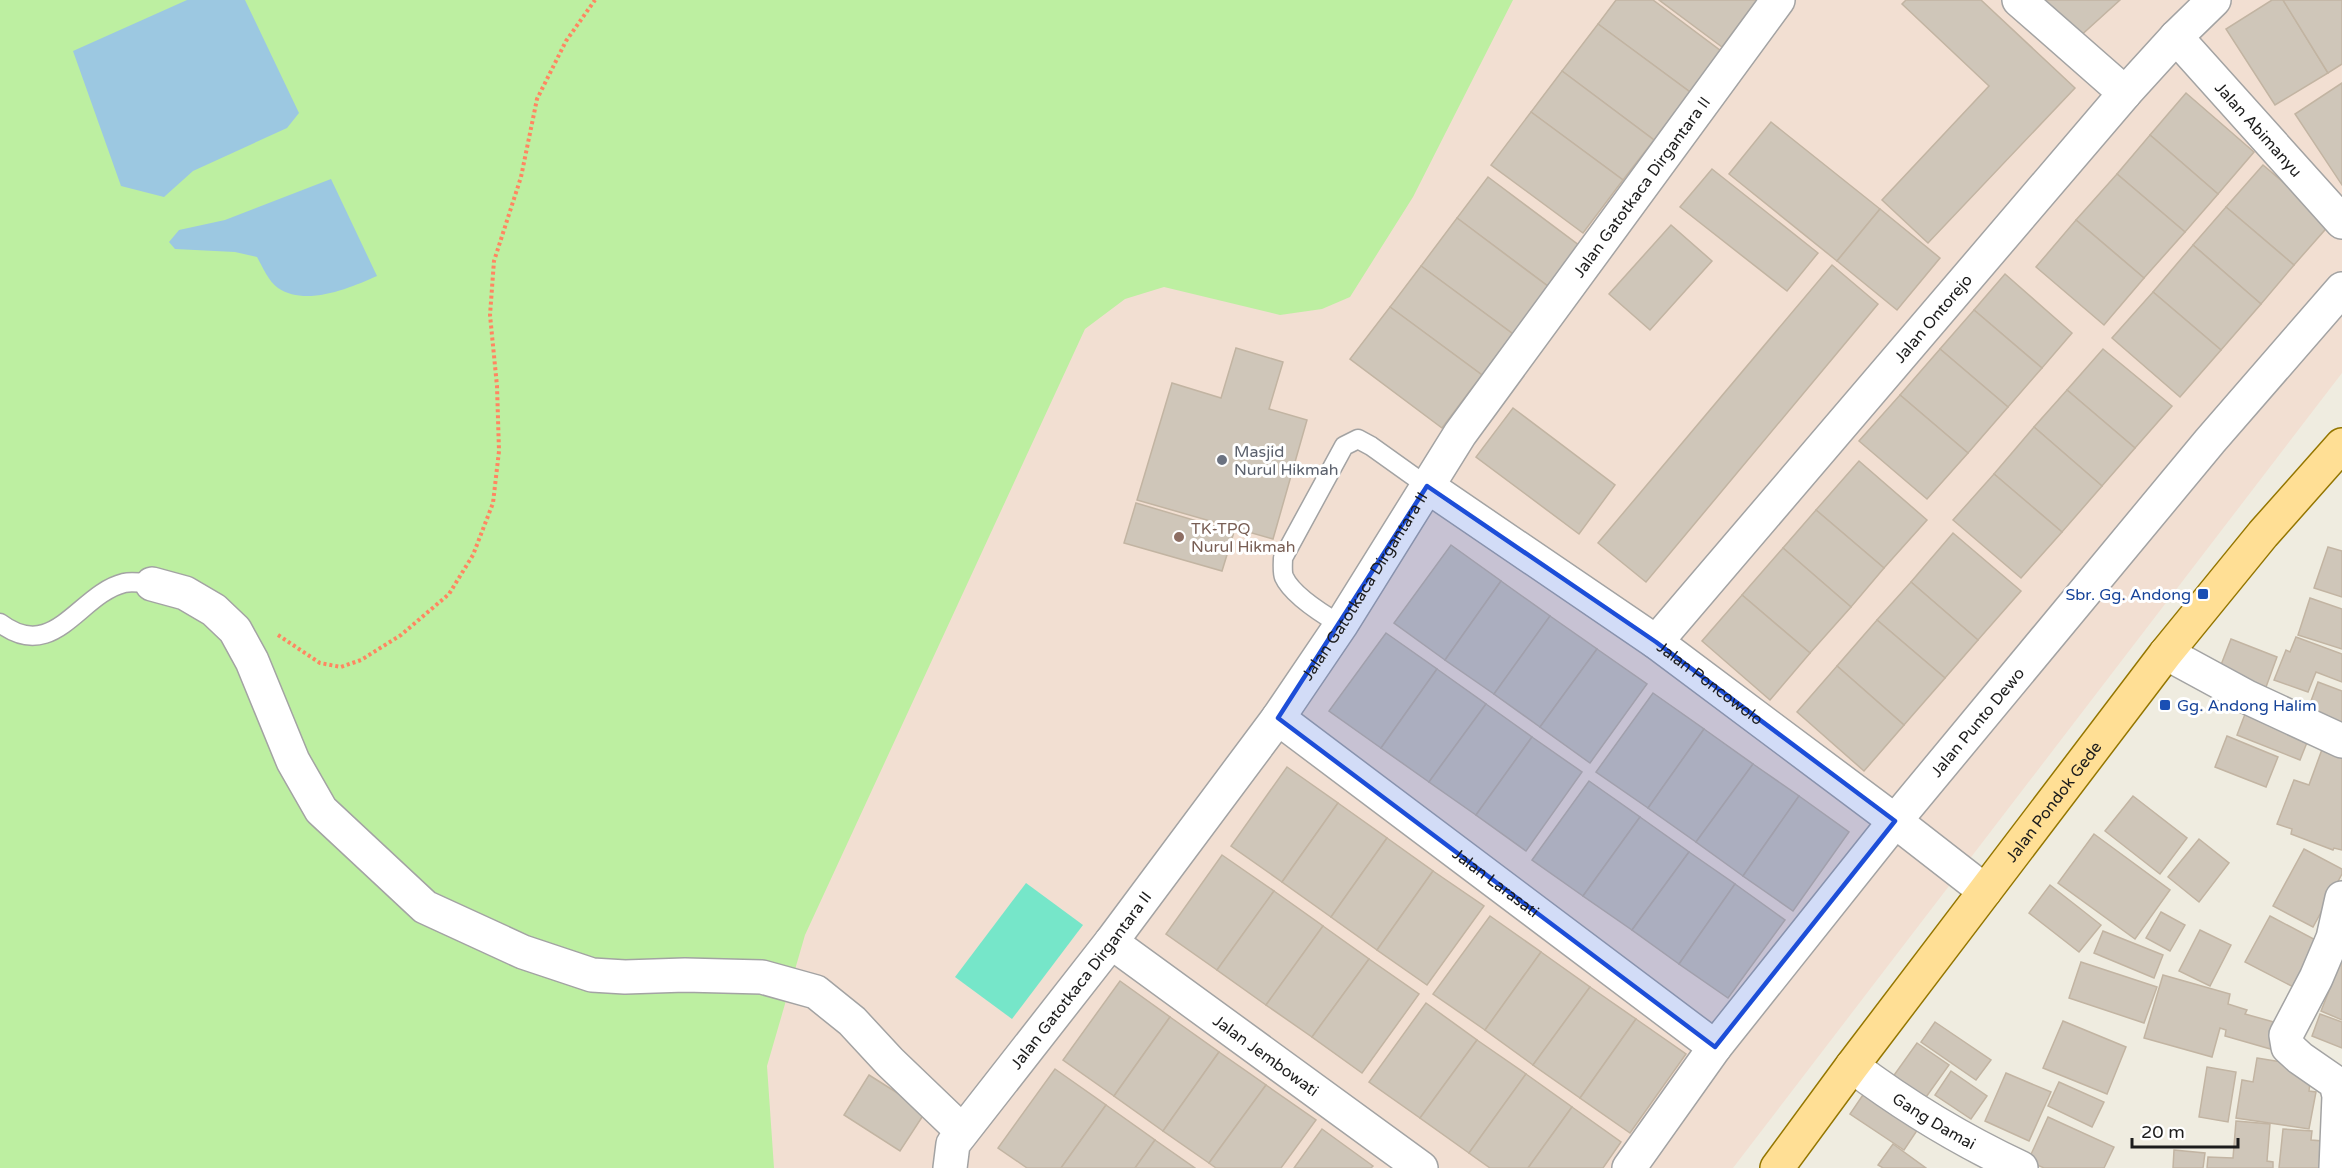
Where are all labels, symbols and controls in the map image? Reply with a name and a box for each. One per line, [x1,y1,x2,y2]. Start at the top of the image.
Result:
street label: Jalan Abimanyu [2210,78,2306,182]
street label: Jalan Gatotkaca Dirgantara II [1569,93,1715,282]
street label: Jalan Ontorejo [1890,270,1977,367]
place label: Masjid Nurul Hikmah [1234,442,1338,480]
marker: Masjid Nurul Hikmah [1215,453,1229,467]
street label: Jalan Gatotkaca Dirgantara II [1298,488,1432,684]
place label: TK-TPQ Nurul Hikmah [1191,519,1295,557]
marker: TK-TPQ Nurul Hikmah [1172,530,1186,544]
place label: Sbr. Gg. Andong [2065,585,2191,605]
marker: Sbr. Gg. Andong [2196,587,2210,601]
street label: Jalan Poncowolo [1653,637,1767,730]
street label: Jalan Punto Dewo [1927,664,2029,781]
place label: Gg. Andong Halim [2177,696,2317,716]
marker: Gg. Andong Halim [2158,698,2172,712]
street label: Jalan Pondok Gede [2002,738,2106,866]
street label: Jalan Larasati [1448,844,1543,922]
street label: Jalan Gatotkaca Dirgantara II [1006,888,1156,1073]
street label: Jalan Jembowati [1209,1011,1322,1101]
street label: Gang Damai [1888,1089,1979,1154]
scale bar [2132,1111,2238,1149]
text: 20 m [2141,1121,2185,1143]

